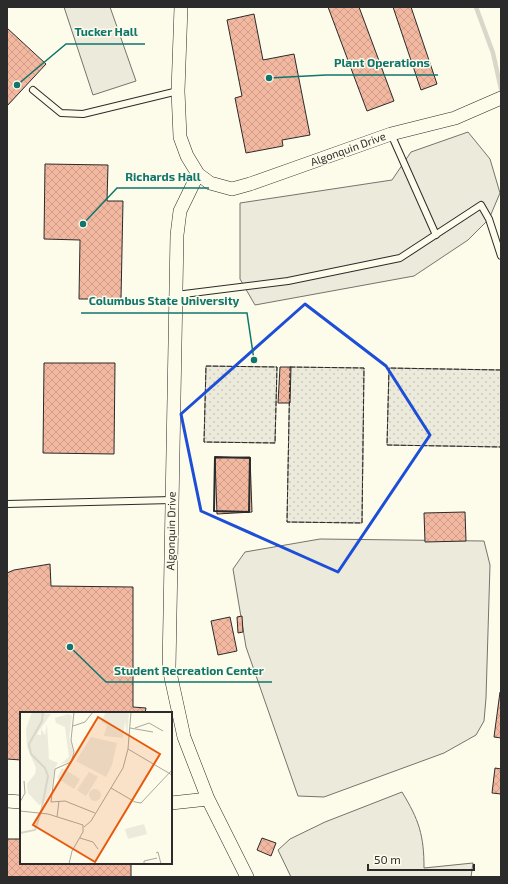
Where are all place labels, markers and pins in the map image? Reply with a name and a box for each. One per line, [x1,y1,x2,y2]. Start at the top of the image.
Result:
callout: Tucker Hall [66,20,145,44]
callout: Plant Operations [326,51,438,75]
callout: Richards Hall [117,164,209,188]
callout: Columbus State University [81,289,247,313]
callout: Student Recreation Center [106,658,272,682]

